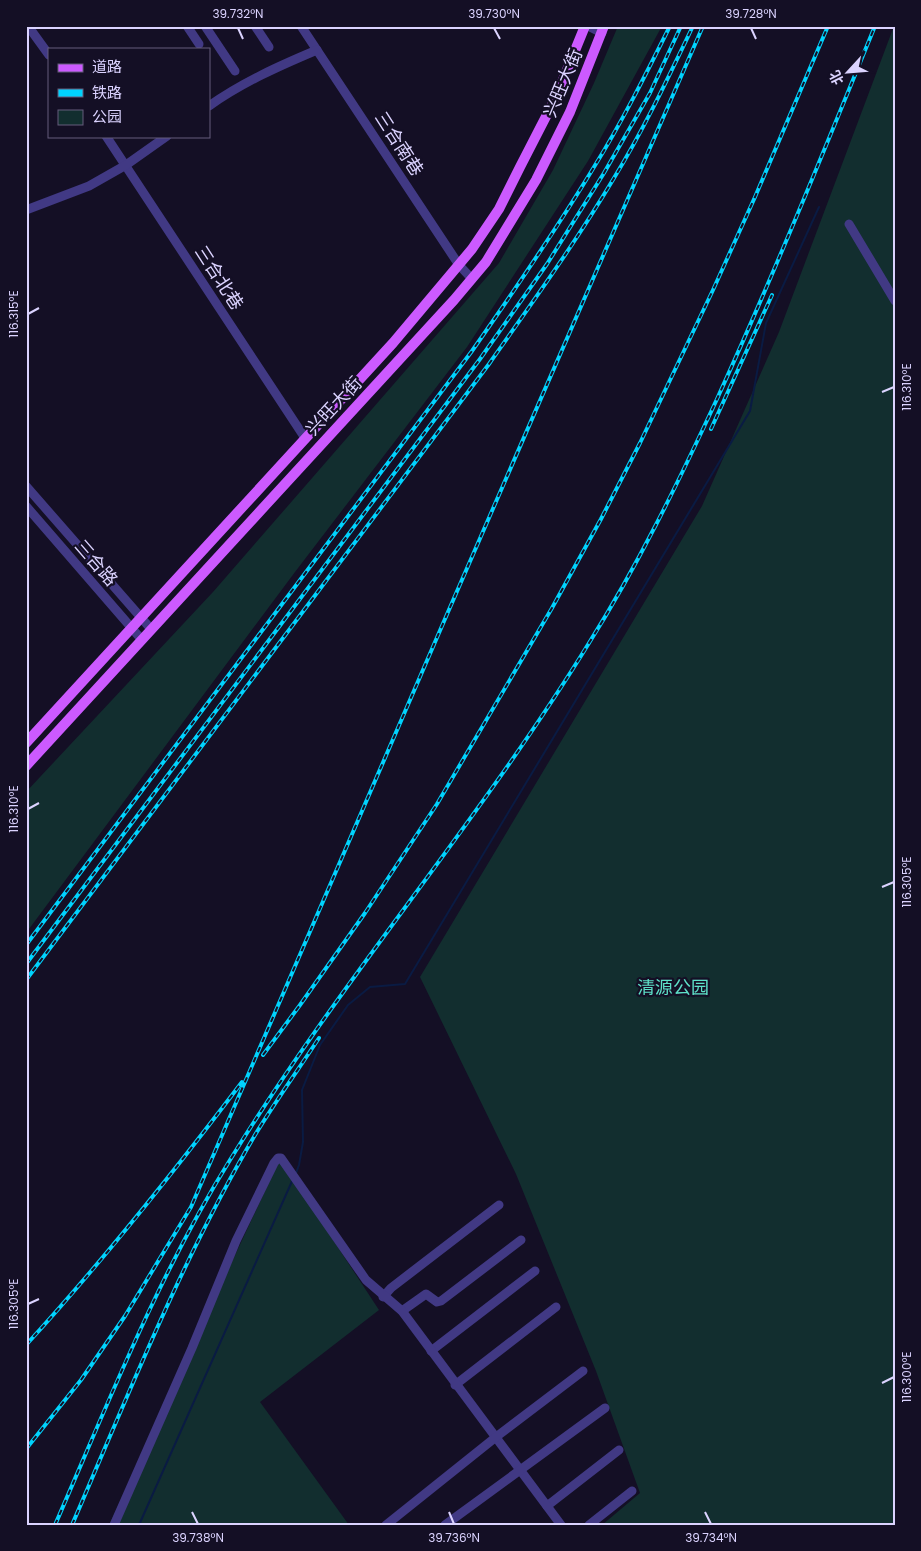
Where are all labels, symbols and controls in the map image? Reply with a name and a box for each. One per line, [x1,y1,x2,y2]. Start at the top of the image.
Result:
text: 39.732°N [212,5,264,22]
text: 39.730°N [468,5,520,22]
text: 39.728°N [725,5,777,22]
street label: 兴旺大街 [537,45,588,121]
legend [48,48,210,138]
north arrow [824,48,874,98]
text: 道路 [92,56,122,77]
text: 北 [824,67,848,88]
text: 铁路 [92,82,122,103]
text: 公园 [92,106,122,127]
street label: 三合南巷 [369,107,430,181]
street label: 三合北巷 [189,241,250,315]
text: 116.315°E [5,290,22,338]
text: 116.310°E [898,363,915,411]
street label: 兴旺大街 [300,371,367,441]
street label: 三合路 [69,534,124,591]
text: 116.310°E [5,785,22,833]
text: 116.305°E [898,856,915,908]
park label: 清源公园 [637,975,709,1000]
text: 116.305°E [5,1278,22,1330]
text: 116.300°E [898,1351,915,1403]
text: 39.738°N [172,1529,224,1546]
text: 39.736°N [428,1529,480,1546]
text: 39.734°N [685,1529,737,1546]

